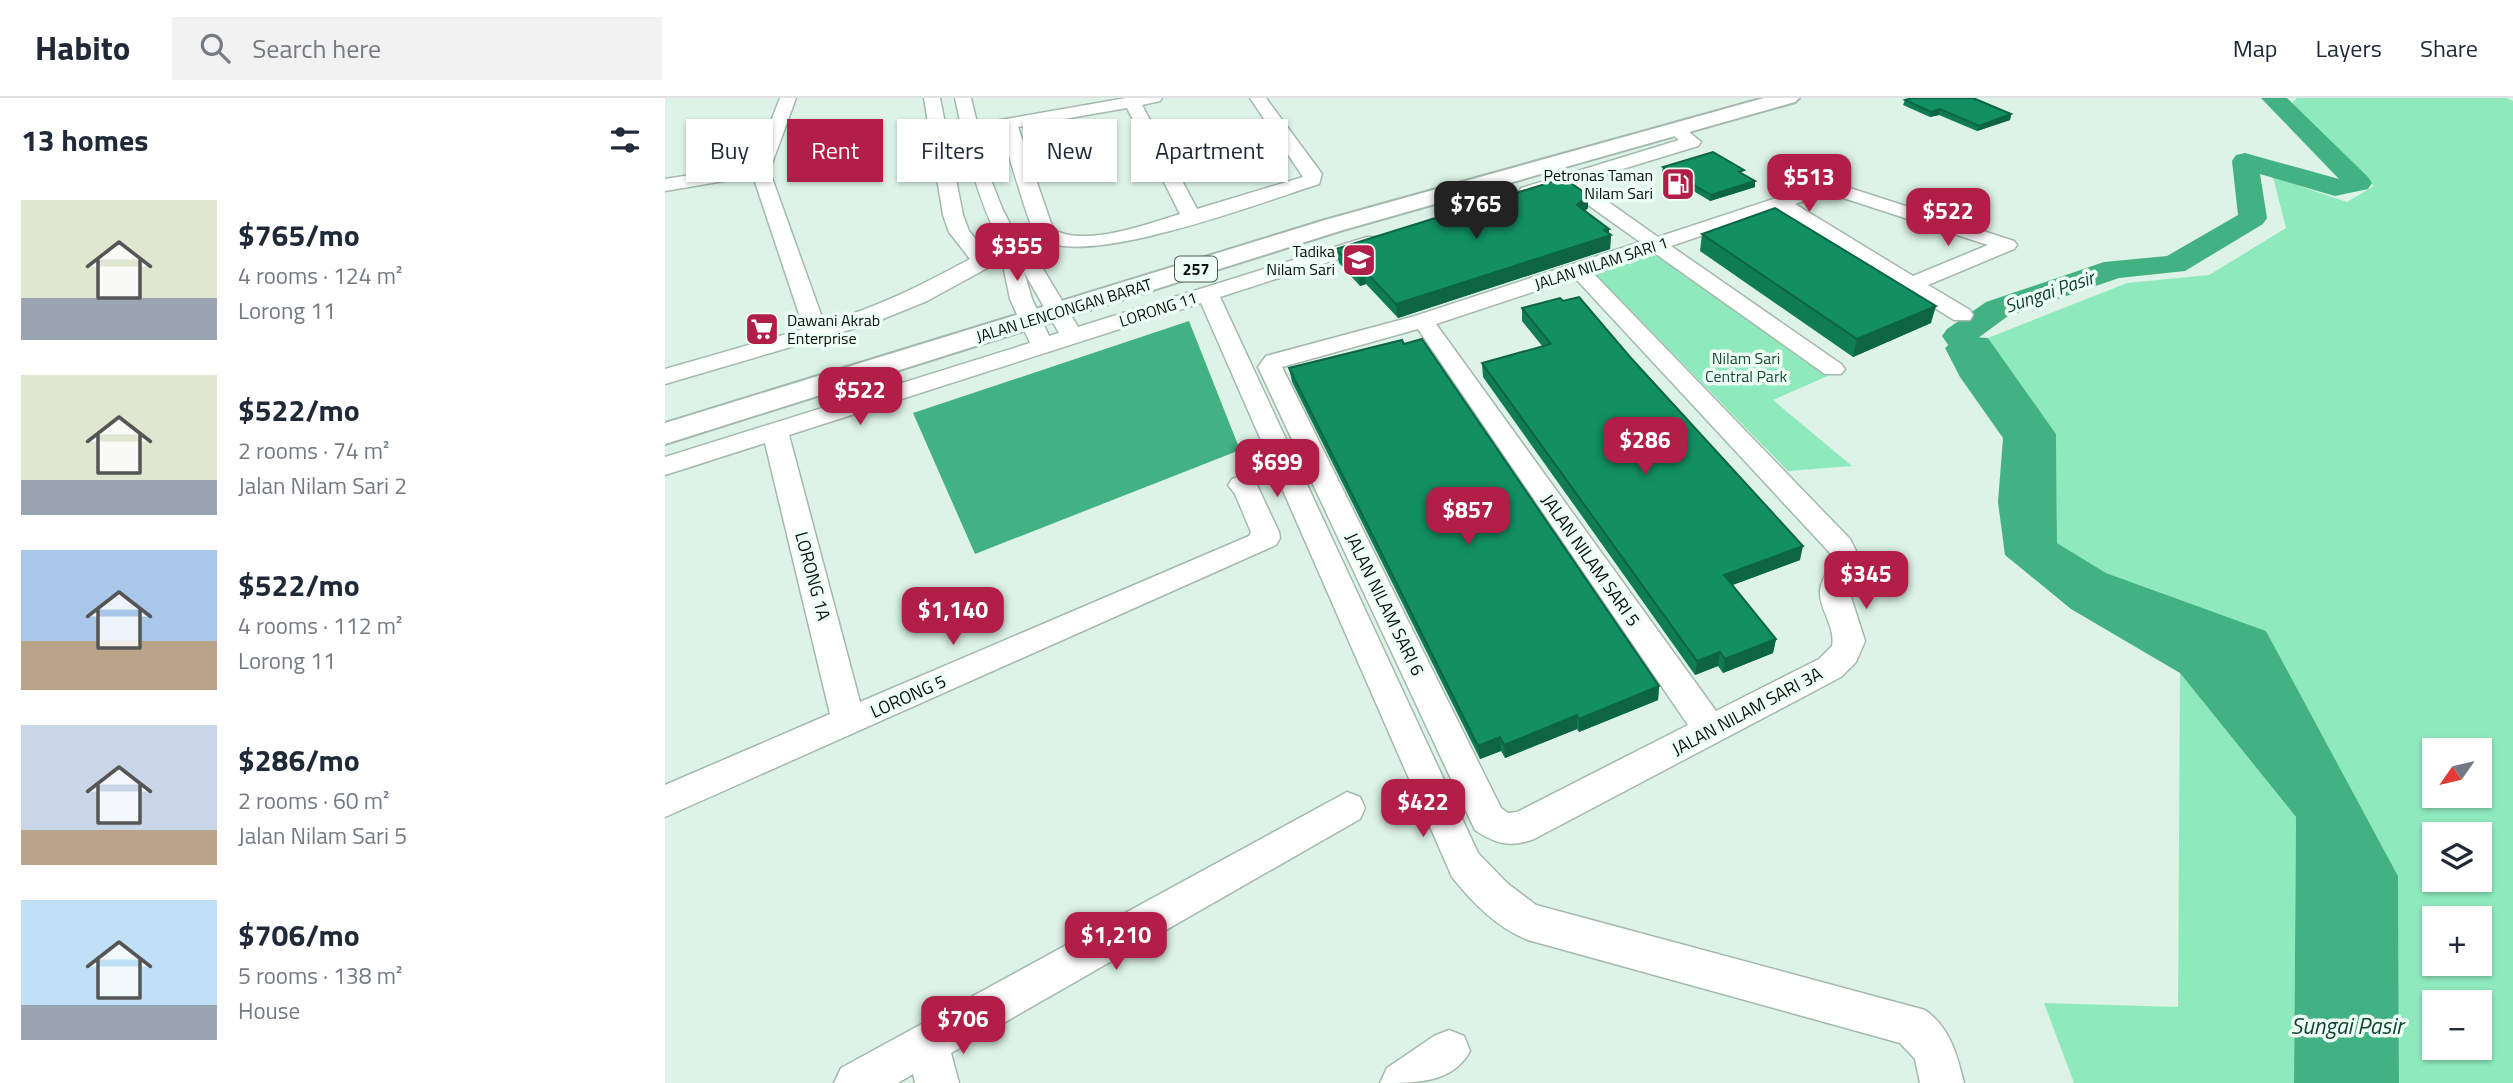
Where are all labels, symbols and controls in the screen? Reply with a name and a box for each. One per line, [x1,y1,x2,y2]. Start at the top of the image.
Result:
search box [172,17,662,80]
text: Habito [35,23,130,73]
icon: search [196,29,234,67]
text: Search here [252,29,381,68]
text: Map [2233,30,2278,66]
text: Layers [2316,30,2382,66]
text: Share [2420,30,2478,66]
text: 13 homes [21,117,148,163]
chip: Buy [686,119,773,182]
chip: Rent [787,119,883,182]
chip: Filters [897,119,1009,182]
chip: New [1023,119,1117,182]
chip: Apartment [1131,119,1288,182]
icon: filters [606,121,644,159]
pin: $513 [1768,155,1850,214]
text: $513 [1783,159,1835,194]
place label: Petronas Taman Nilam Sari [1544,163,1653,205]
fuel station icon: Petronas Taman Nilam Sari [1659,165,1697,203]
pin: $765 [1435,181,1517,241]
text: $765 [1450,186,1502,221]
pin: $522 [1907,188,1989,248]
text: $522 [1922,193,1974,228]
text: $765/mo [238,212,360,258]
pin: $355 [976,223,1058,283]
icon: home [77,228,161,312]
text: $355 [991,228,1043,263]
street label: JALAN NILAM SARI 1 [1531,230,1671,296]
place label: Tadika Nilam Sari [1266,239,1335,281]
school or university icon: Tadika Nilam Sari [1340,241,1378,279]
road number: 257 [1175,256,1217,281]
text: 4 rooms · 124 m² [238,258,402,293]
water label: Sungai Pasir [2000,262,2100,320]
street label: JALAN LENCONGAN BARAT [973,272,1155,348]
street label: LORONG 11 [1116,285,1200,333]
text: Lorong 11 [238,293,336,328]
place label: Dawani Akrab Enterprise [787,308,880,350]
supermarket icon: Dawani Akrab Enterprise [743,310,781,348]
park label: Nilam Sari Central Park [1705,346,1787,388]
pin: $522 [819,368,901,427]
text: $522 [834,372,886,407]
text: $522/mo [238,387,360,433]
icon: home [77,403,161,487]
pin: $286 [1604,418,1686,477]
text: $286 [1619,422,1671,457]
text: 2 rooms · 74 m² [238,433,389,468]
pin: $699 [1236,440,1318,499]
text: $699 [1251,444,1303,479]
text: Jalan Nilam Sari 2 [238,468,407,503]
pin: $857 [1427,488,1509,547]
street label: JALAN NILAM SARI 5 [1535,488,1647,632]
text: $857 [1442,492,1494,527]
street label: LORONG 1A [788,528,838,624]
street label: JALAN NILAM SARI 6 [1339,528,1431,680]
pin: $345 [1825,552,1907,611]
text: $345 [1840,556,1892,591]
text: $522/mo [238,562,360,608]
icon: home [77,578,161,662]
pin: $1,140 [896,588,1010,647]
text: $1,140 [918,592,988,627]
text: 4 rooms · 112 m² [238,608,402,643]
text: Lorong 11 [238,643,336,678]
street label: JALAN NILAM SARI 3A [1667,660,1827,762]
street label: LORONG 5 [866,667,950,725]
text: $286/mo [238,737,360,783]
north arrow [2422,738,2492,808]
map controls [2422,738,2492,1060]
icon: home [77,753,161,837]
pin: $422 [1382,780,1464,839]
text: 2 rooms · 60 m² [238,783,389,818]
text: $422 [1397,784,1449,819]
text: Jalan Nilam Sari 5 [238,818,407,853]
button: layers [2422,822,2492,892]
button: + [2422,906,2492,976]
text: $706/mo [238,912,360,958]
pin: $1,210 [1059,912,1173,972]
text: $1,210 [1081,917,1151,952]
icon: home [77,928,161,1012]
text: 5 rooms · 138 m² [238,958,402,993]
button: − [2422,990,2492,1060]
text: House [238,993,300,1028]
pin: $706 [922,996,1004,1056]
text: $706 [937,1001,989,1036]
water label: Sungai Pasir [2291,1008,2406,1043]

